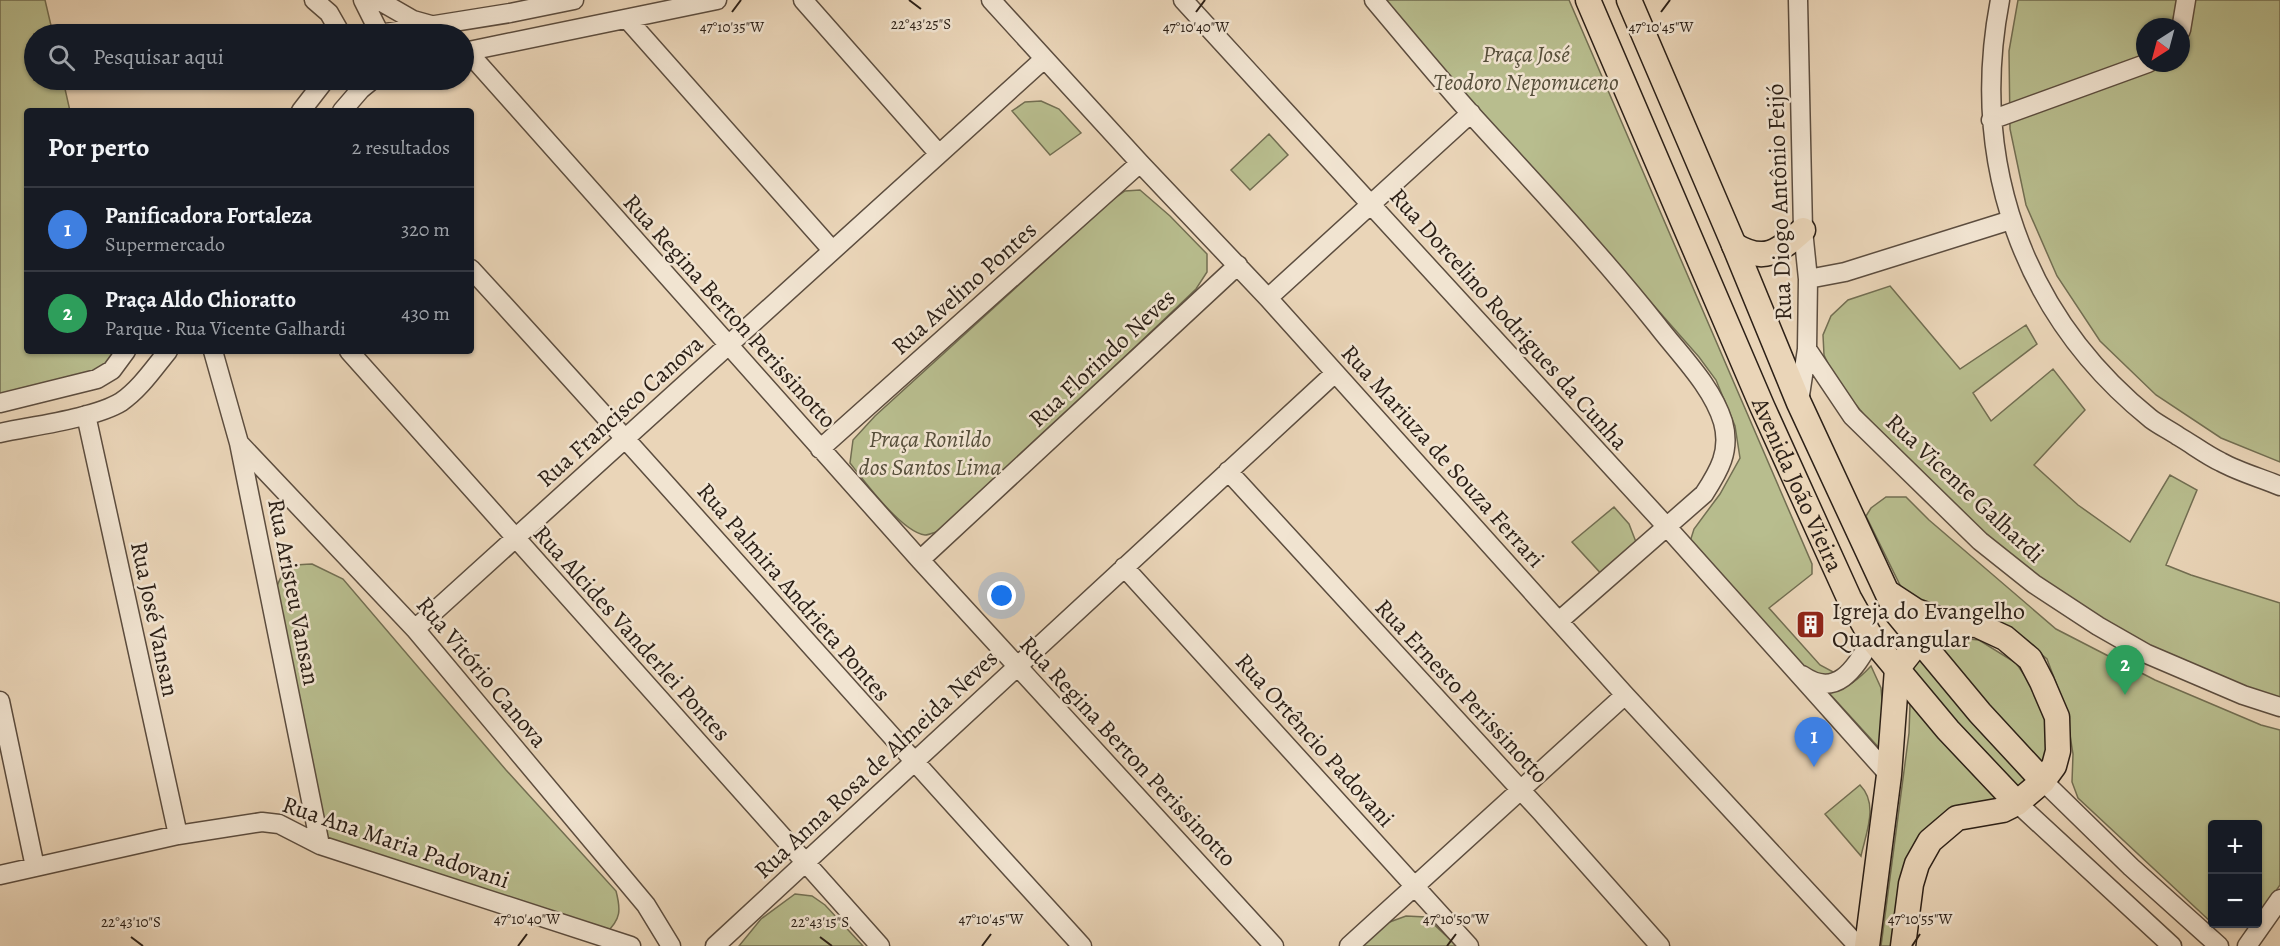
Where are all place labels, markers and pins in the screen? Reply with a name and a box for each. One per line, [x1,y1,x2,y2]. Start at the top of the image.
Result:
place label: Igreja do Evangelho Quadrangular [1832,595,2025,655]
building icon: Igreja do Evangelho Quadrangular [1795,609,1827,641]
pin: 2 [2106,646,2144,695]
pin: 1 [1794,718,1834,767]

